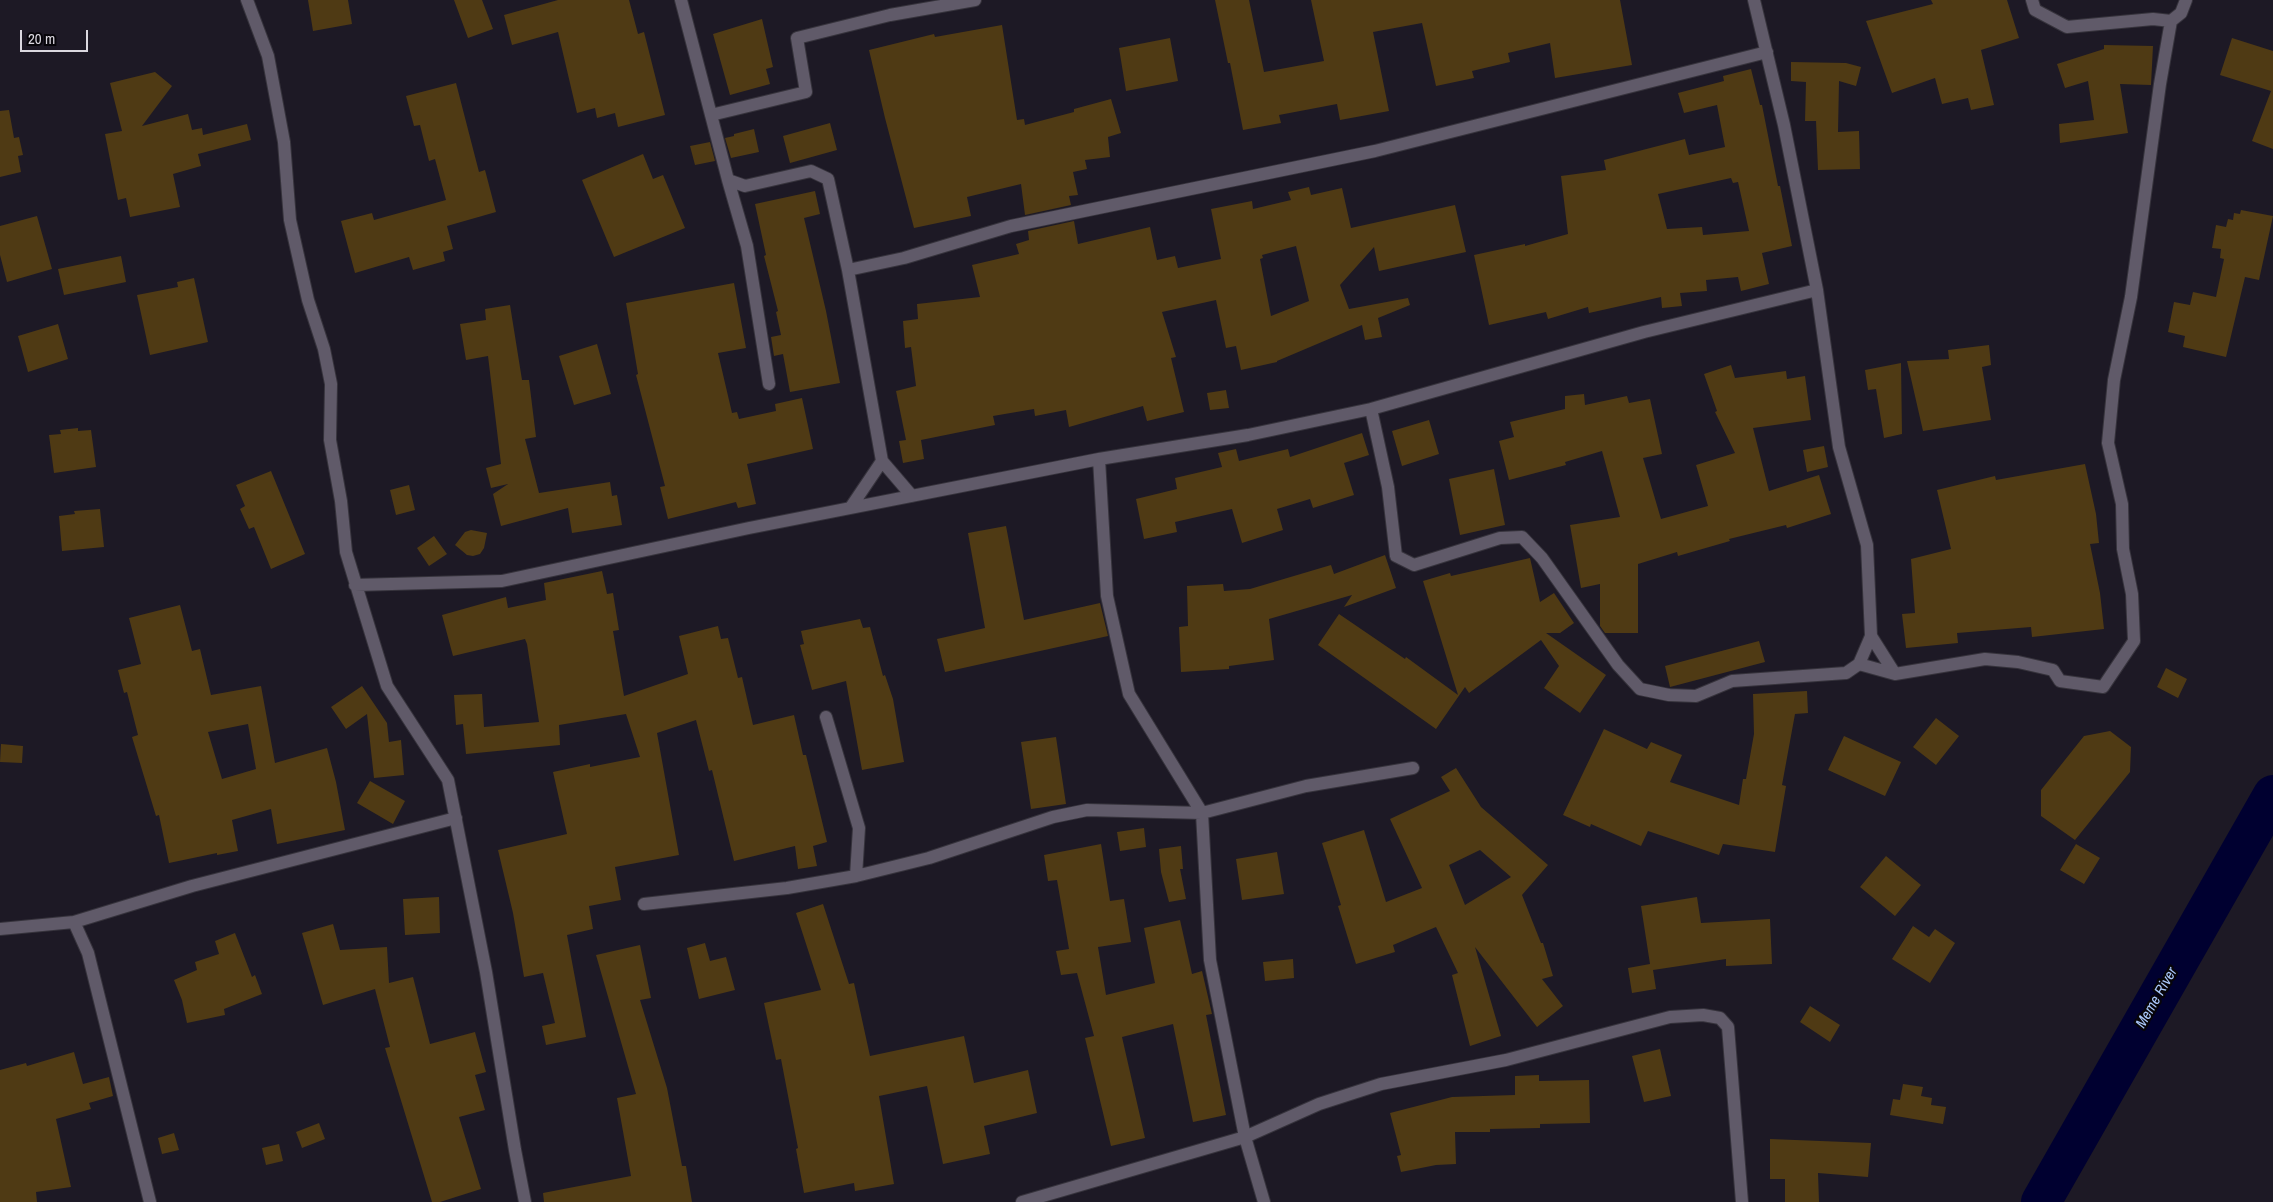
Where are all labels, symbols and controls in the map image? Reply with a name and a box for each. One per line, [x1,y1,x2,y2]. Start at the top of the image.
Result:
scale bar [22,20,90,52]
text: 20 m [28,28,55,49]
water label: Meme River [2132,964,2182,1032]

